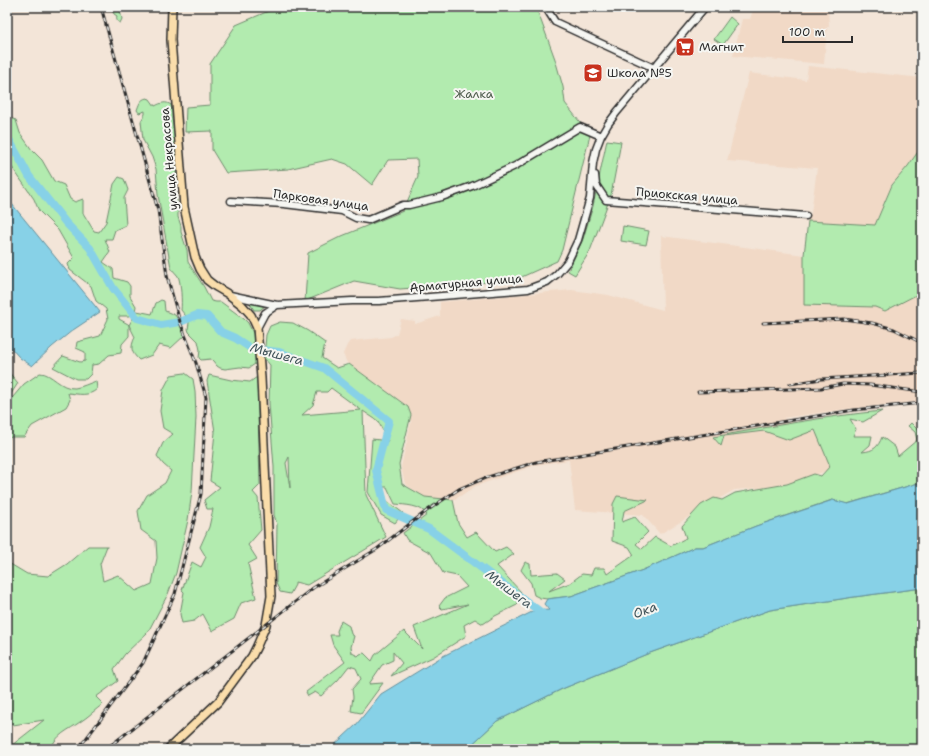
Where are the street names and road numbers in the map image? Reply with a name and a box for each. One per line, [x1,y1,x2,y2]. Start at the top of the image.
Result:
street label: улица Некрасова [156,106,181,211]
street label: Приокская улица [635,184,739,208]
street label: Парковая улица [272,185,370,215]
street label: Арматурная улица [409,270,523,296]

